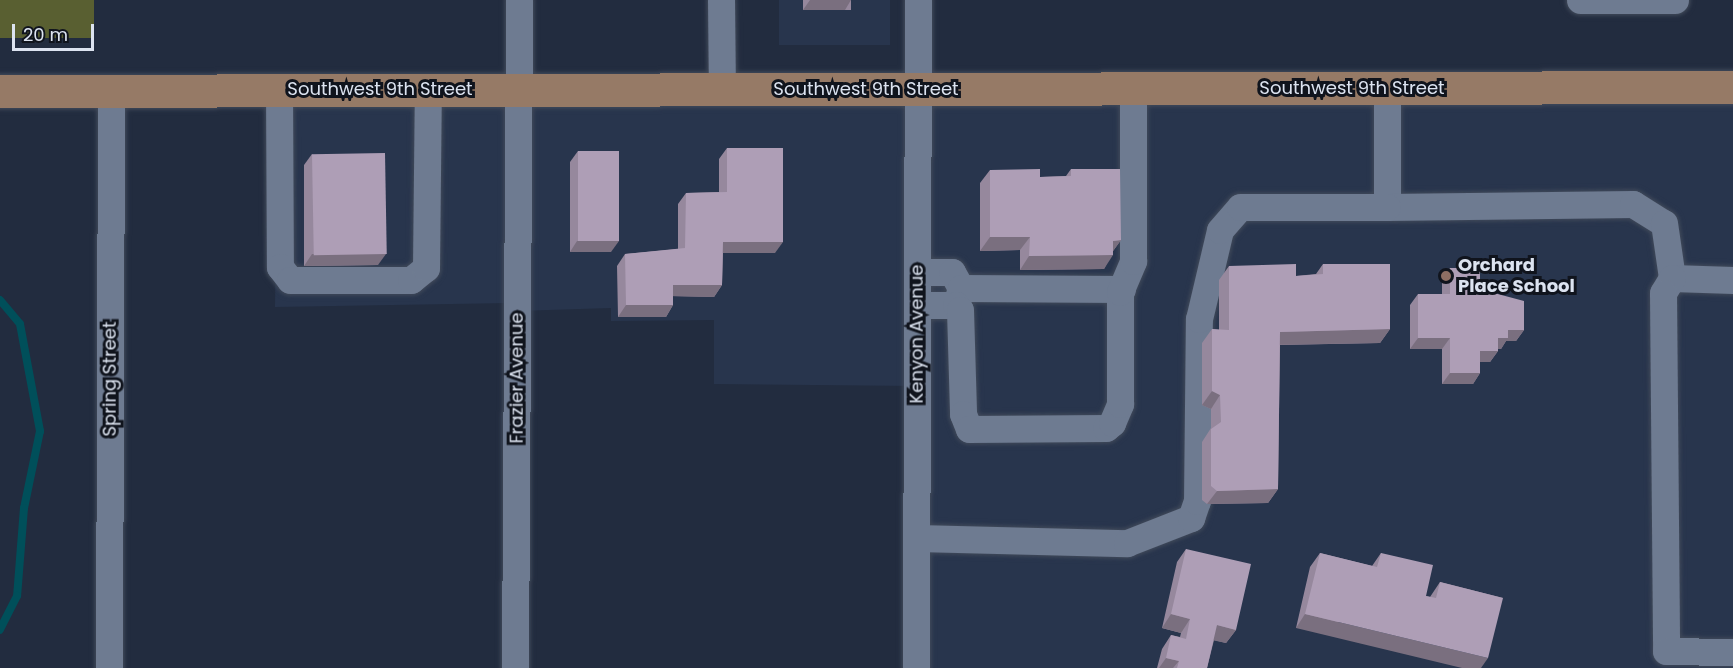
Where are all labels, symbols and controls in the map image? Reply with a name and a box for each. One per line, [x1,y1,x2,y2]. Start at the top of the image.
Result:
scale bar [15,12,98,50]
text: 20 m [23,22,68,47]
street label: Southwest 9th Street [1259,77,1445,99]
street label: Southwest 9th Street [287,78,473,100]
street label: Southwest 9th Street [773,78,959,100]
place label: Orchard Place School [1458,255,1575,298]
street label: Kenyon Avenue [906,264,928,404]
marker: Orchard Place School [1439,269,1453,283]
street label: Frazier Avenue [506,313,528,443]
street label: Spring Street [99,321,121,437]

